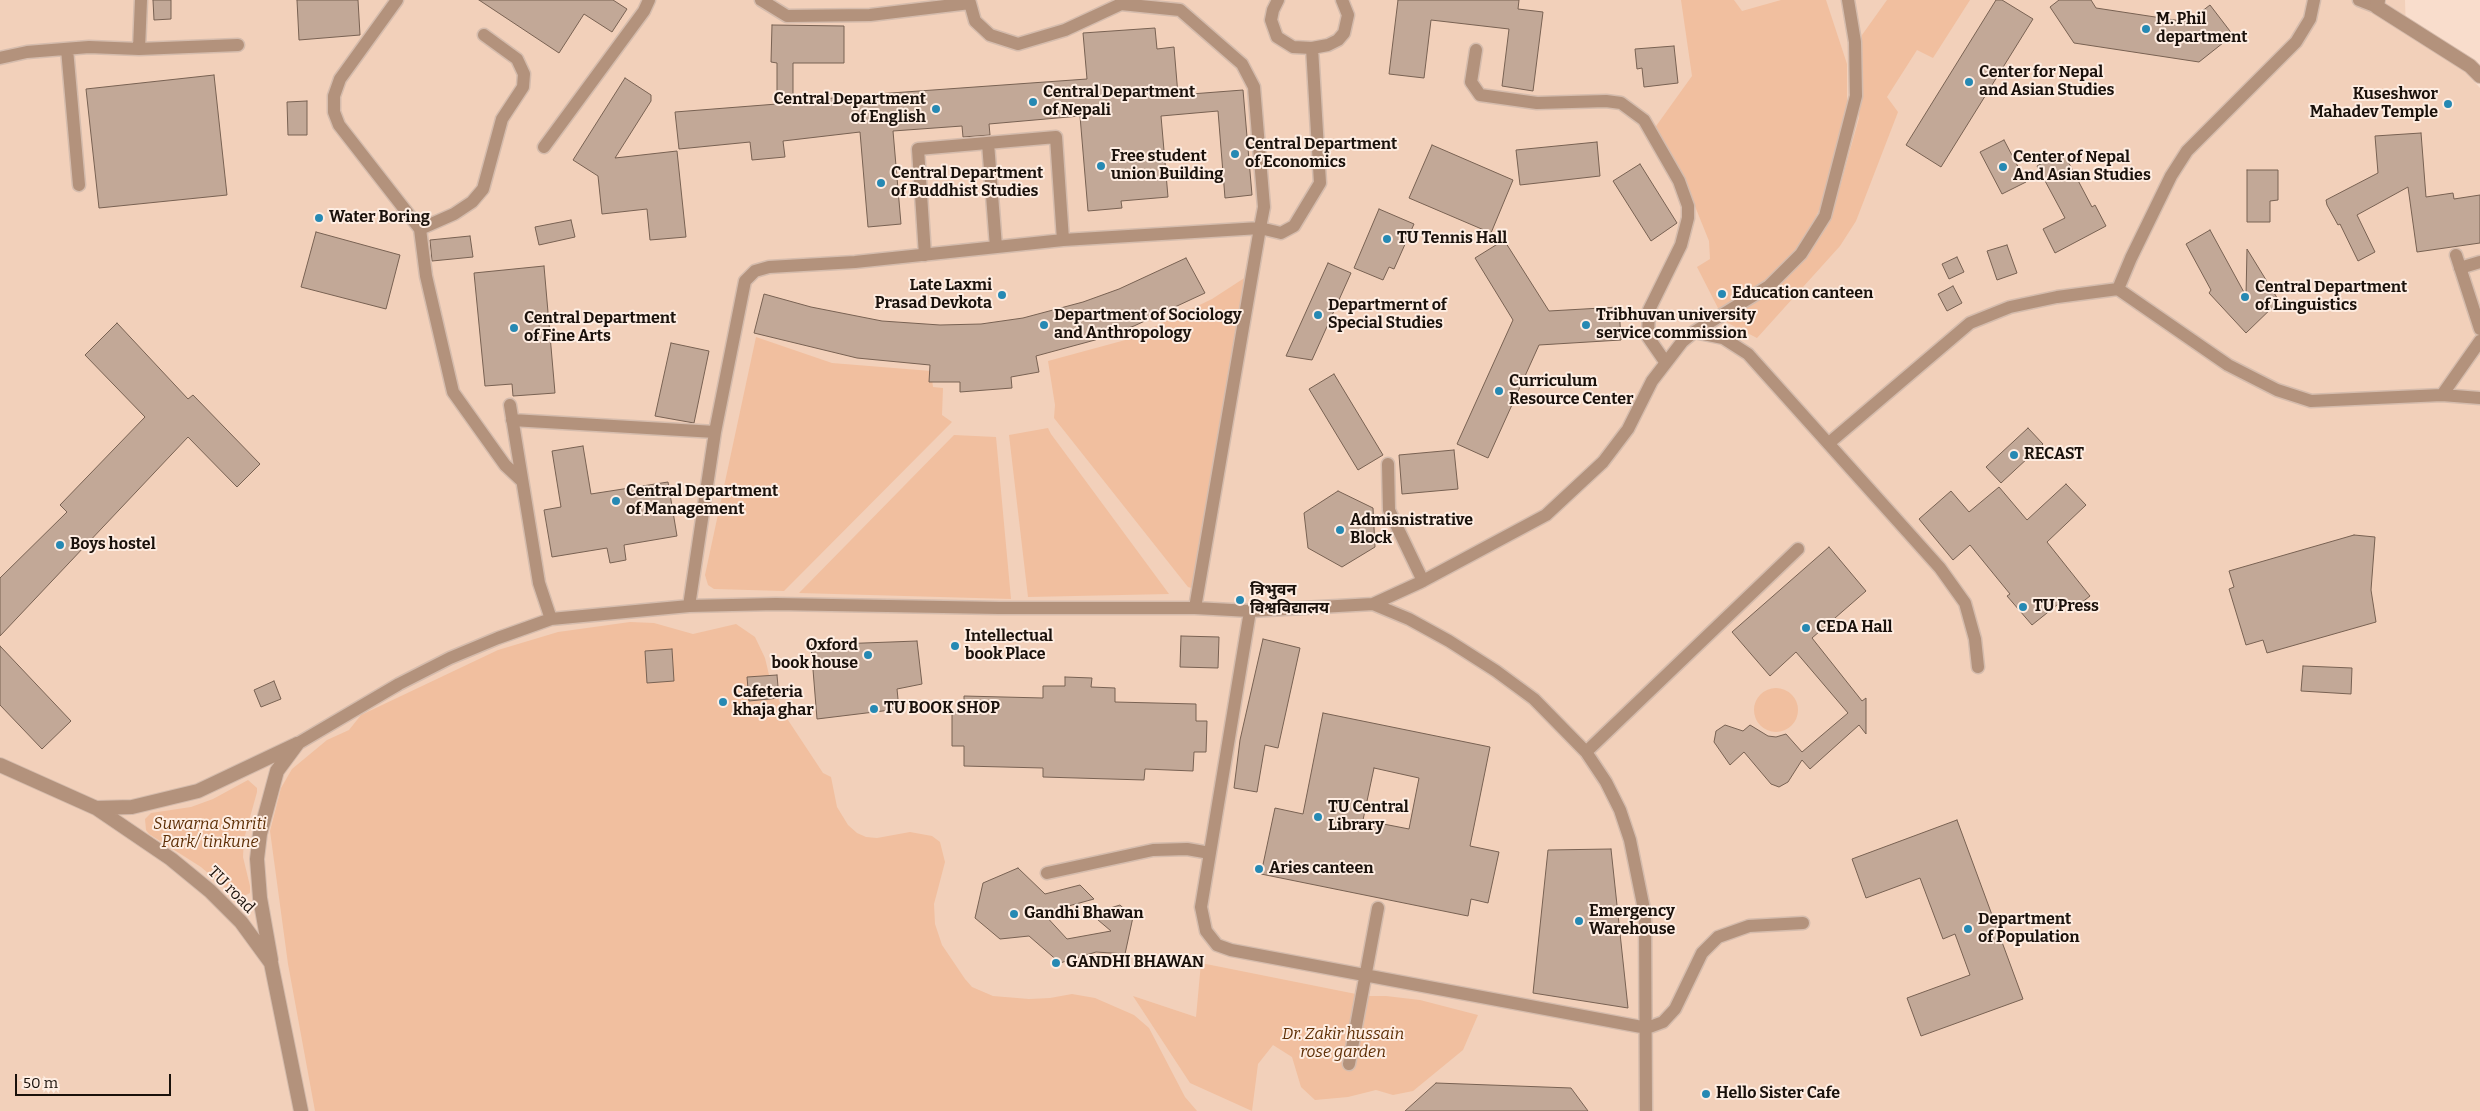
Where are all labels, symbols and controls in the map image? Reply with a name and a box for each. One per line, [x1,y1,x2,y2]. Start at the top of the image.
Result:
place label: M. Phil department [2156,10,2248,48]
marker: M. Phil department [2140,23,2152,35]
place label: Center for Nepal and Asian Studies [1979,63,2114,101]
marker: Center for Nepal and Asian Studies [1963,76,1975,88]
place label: Central Department of Nepali [1043,83,1195,121]
place label: Kuseshwor Mahadev Temple [2310,85,2438,123]
place label: Central Department of English [774,90,926,128]
marker: Central Department of Nepali [1027,96,1039,108]
marker: Kuseshwor Mahadev Temple [2442,98,2454,110]
marker: Central Department of English [930,103,942,115]
place label: Central Department of Economics [1245,135,1397,173]
place label: Free student union Building [1111,147,1224,185]
marker: Central Department of Economics [1229,148,1241,160]
place label: Center of Nepal And Asian Studies [2013,148,2151,186]
marker: Free student union Building [1095,160,1107,172]
marker: Center of Nepal And Asian Studies [1997,161,2009,173]
place label: Central Department of Buddhist Studies [891,164,1043,202]
marker: Central Department of Buddhist Studies [875,177,887,189]
place label: Water Boring [329,208,430,228]
marker: Water Boring [313,212,325,224]
place label: TU Tennis Hall [1397,229,1507,249]
marker: TU Tennis Hall [1381,233,1393,245]
place label: Late Laxmi Prasad Devkota [875,276,992,314]
place label: Central Department of Linguistics [2255,278,2407,316]
place label: Education canteen [1732,284,1873,304]
marker: Education canteen [1716,288,1728,300]
marker: Late Laxmi Prasad Devkota [996,289,1008,301]
marker: Central Department of Linguistics [2239,291,2251,303]
place label: Departmernt of Special Studies [1328,296,1447,334]
place label: Department of Sociology and Anthropology [1054,306,1242,344]
place label: Tribhuvan university service commission [1596,306,1756,344]
place label: Central Department of Fine Arts [524,309,676,347]
marker: Departmernt of Special Studies [1312,309,1324,321]
marker: Department of Sociology and Anthropology [1038,319,1050,331]
marker: Tribhuvan university service commission [1580,319,1592,331]
marker: Central Department of Fine Arts [508,322,520,334]
place label: Curriculum Resource Center [1509,372,1634,410]
marker: Curriculum Resource Center [1493,385,1505,397]
place label: RECAST [2024,445,2084,465]
marker: RECAST [2008,449,2020,461]
place label: Central Department of Management [626,482,778,520]
marker: Central Department of Management [610,495,622,507]
place label: Admisnistrative Block [1350,511,1473,549]
marker: Admisnistrative Block [1334,524,1346,536]
place label: Boys hostel [70,535,156,555]
marker: Boys hostel [54,539,66,551]
place label: त्रिभुवन विश्वविद्यालय [1250,581,1329,619]
marker: त्रिभुवन विश्वविद्यालय [1234,594,1246,606]
place label: TU Press [2033,597,2099,617]
marker: TU Press [2017,601,2029,613]
place label: CEDA Hall [1816,618,1892,638]
marker: CEDA Hall [1800,622,1812,634]
place label: Intellectual book Place [965,627,1053,665]
place label: Oxford book house [772,636,858,674]
marker: Intellectual book Place [949,640,961,652]
marker: Oxford book house [862,649,874,661]
place label: Cafeteria khaja ghar [733,683,814,721]
marker: Cafeteria khaja ghar [717,696,729,708]
place label: TU BOOK SHOP [884,699,1000,719]
marker: TU BOOK SHOP [868,703,880,715]
place label: TU Central Library [1328,798,1409,836]
marker: TU Central Library [1312,811,1324,823]
park label: Suwarna Smriti Park/ tinkune [153,815,267,853]
place label: Aries canteen [1269,859,1373,879]
street label: TU road [204,863,258,917]
marker: Aries canteen [1253,863,1265,875]
place label: Emergency Warehouse [1589,902,1675,940]
place label: Gandhi Bhawan [1024,904,1144,924]
marker: Gandhi Bhawan [1008,908,1020,920]
place label: Department of Population [1978,910,2080,948]
marker: Emergency Warehouse [1573,915,1585,927]
marker: Department of Population [1962,923,1974,935]
place label: GANDHI BHAWAN [1066,953,1204,973]
marker: GANDHI BHAWAN [1050,957,1062,969]
park label: Dr. Zakir hussain rose garden [1282,1025,1404,1063]
scale bar [18,1064,174,1096]
text: 50 m [23,1074,58,1092]
place label: Hello Sister Cafe [1716,1084,1840,1104]
marker: Hello Sister Cafe [1700,1088,1712,1100]

